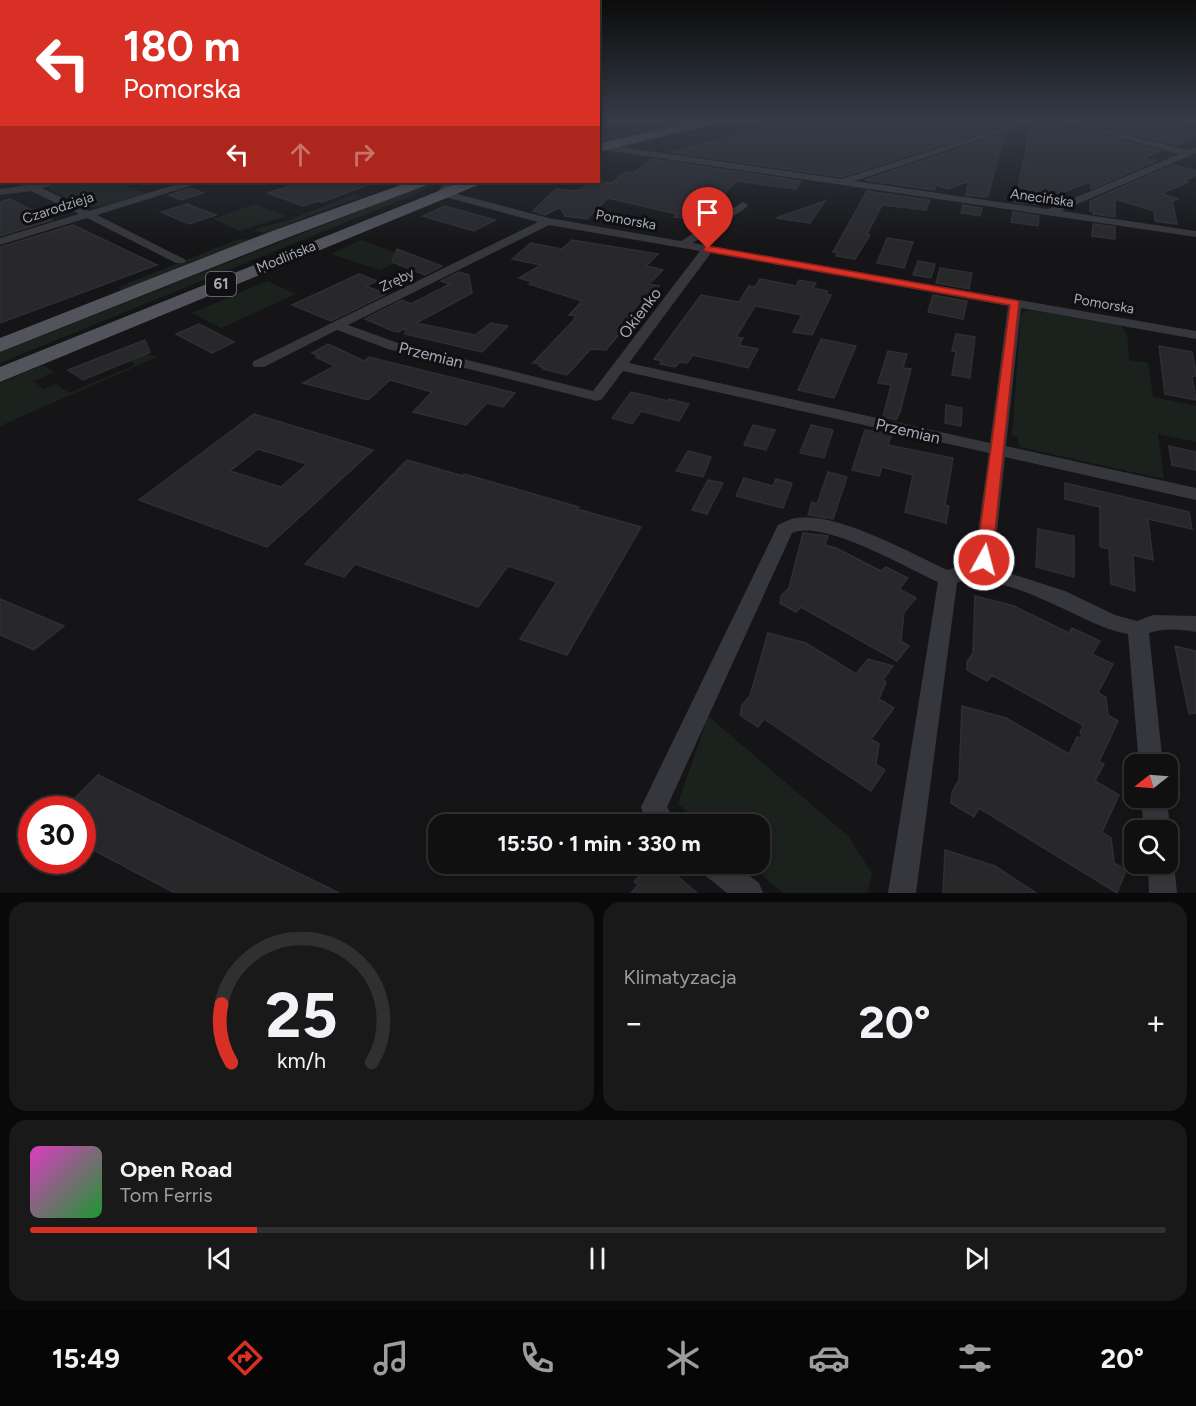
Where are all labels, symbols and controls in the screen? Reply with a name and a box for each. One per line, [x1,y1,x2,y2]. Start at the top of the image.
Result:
text: 180 m [123,21,240,72]
icon: left [24,24,102,102]
text: Pomorska [123,72,241,105]
icon: left [221,138,254,171]
icon: ahead [284,138,317,171]
icon: right [347,138,380,171]
street label: Anecińska [1009,185,1075,211]
pin [682,187,733,249]
street label: Czarodzieja [20,189,96,227]
icon: arrive [691,196,724,229]
street label: Pomorska [594,206,658,234]
street label: Modlińska [254,237,318,277]
street label: Zręby [377,264,418,296]
road number: 61 [206,272,236,296]
street label: Okienko [615,284,665,342]
street label: Pomorska [1072,290,1136,318]
street label: Przemian [397,338,465,372]
street label: Przemian [874,414,942,448]
position arrow [952,528,1016,592]
north arrow [1124,754,1178,808]
map controls [1124,754,1178,874]
speed limit sign: 30 [18,796,96,874]
button: search [1124,820,1178,874]
text: 15:50 · 1 min · 330 m [497,830,701,857]
text: Klimatyzacja [624,965,736,989]
text: 25 [265,978,337,1053]
text: 20° [859,995,931,1049]
text: − [624,1003,644,1042]
text: + [1145,1003,1166,1042]
text: km/h [277,1049,326,1074]
text: Open Road [120,1156,232,1183]
text: Tom Ferris [120,1183,213,1207]
icon: previous [203,1242,236,1275]
icon: pause [581,1242,614,1275]
icon: next [960,1242,993,1275]
icon: directions [224,1337,266,1379]
icon: music [370,1337,412,1379]
icon: phone [516,1337,558,1379]
icon: climate [662,1337,704,1379]
icon: car [808,1337,850,1379]
icon: filters [954,1337,996,1379]
text: 15:49 [52,1342,120,1375]
text: 20° [1101,1342,1144,1375]

